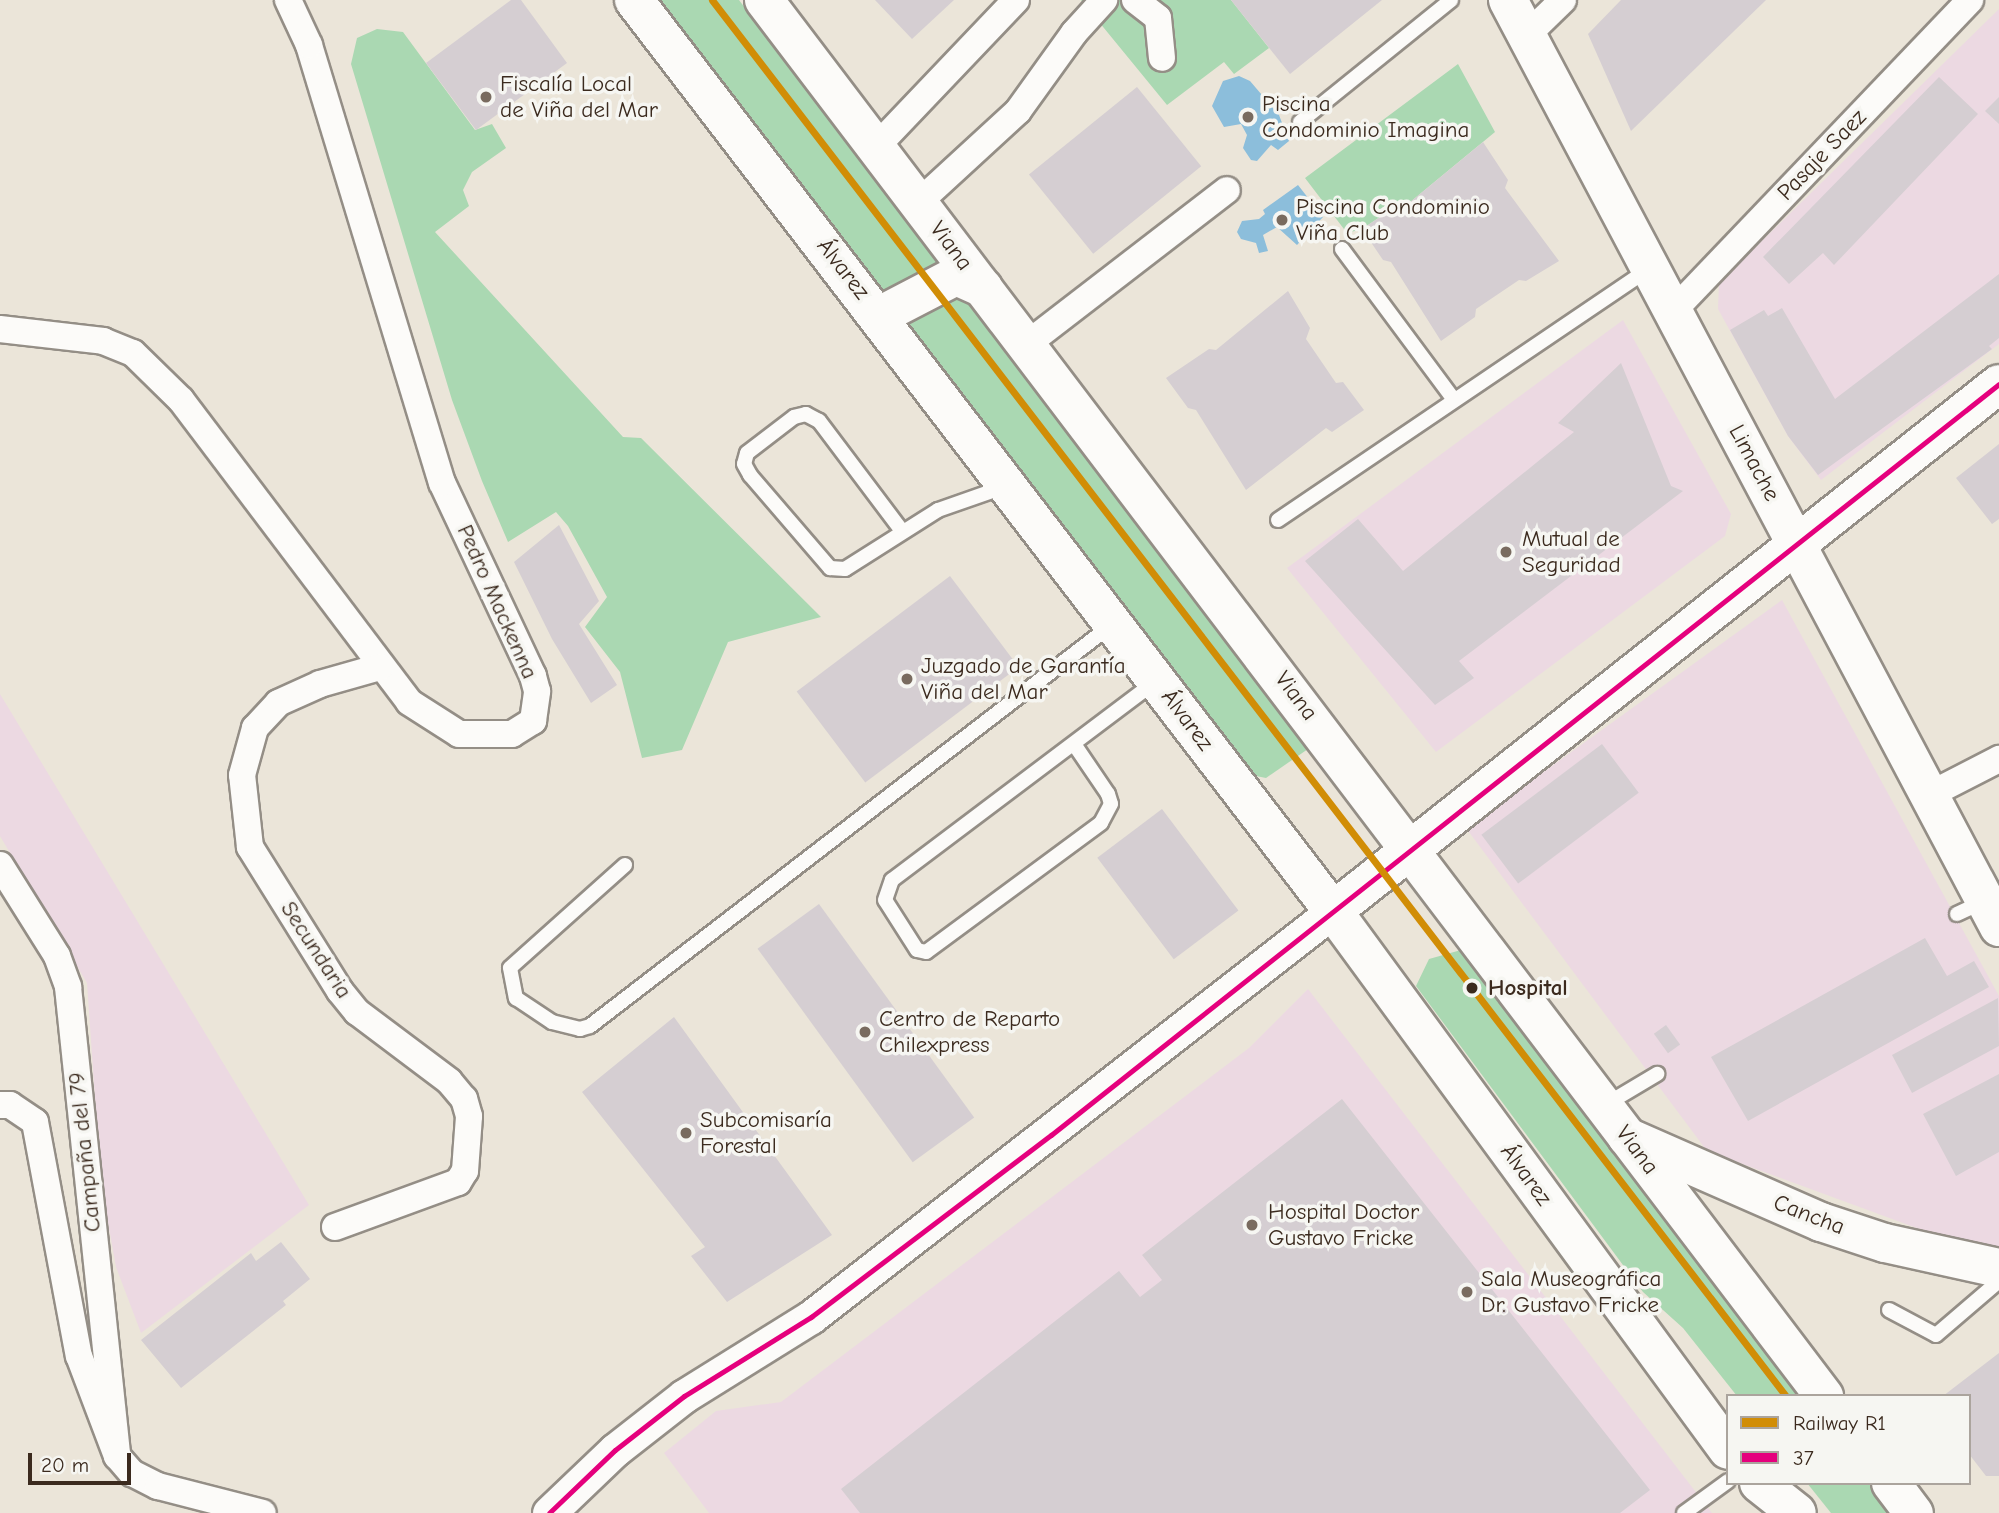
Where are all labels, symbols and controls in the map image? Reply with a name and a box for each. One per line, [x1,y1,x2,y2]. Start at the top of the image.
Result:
place label: Fiscalía Local de Viña del Mar [500,70,658,124]
marker: Fiscalía Local de Viña del Mar [478,89,494,105]
place label: Piscina Condominio Imagina [1262,90,1469,144]
street label: Pasaje Saez [1772,104,1872,206]
marker: Piscina Condominio Imagina [1240,109,1256,125]
place label: Piscina Condominio Viña Club [1296,193,1490,247]
marker: Piscina Condominio Viña Club [1274,212,1290,228]
street label: Viana [924,216,978,276]
street label: Álvarez [811,233,875,305]
street label: Limache [1722,420,1786,506]
street label: Pedro Mackenna [451,521,543,683]
place label: Mutual de Seguridad [1522,525,1621,579]
marker: Mutual de Seguridad [1496,542,1516,562]
place label: Juzgado de Garantía Viña del Mar [921,652,1126,706]
street label: Viana [1269,666,1323,726]
marker: Juzgado de Garantía Viña del Mar [899,671,915,687]
street label: Álvarez [1155,684,1219,756]
street label: Secundaria [274,896,358,1004]
place label: Hospital [1488,974,1568,1002]
marker: Hospital [1462,978,1482,998]
place label: Centro de Reparto Chilexpress [879,1005,1060,1059]
marker: Centro de Reparto Chilexpress [857,1024,873,1040]
street label: Campaña del 79 [63,1071,107,1233]
place label: Subcomisaría Forestal [700,1106,832,1160]
street label: Viana [1610,1120,1664,1180]
marker: Subcomisaría Forestal [678,1125,694,1141]
street label: Álvarez [1494,1139,1558,1211]
street label: Cancha [1770,1189,1848,1241]
place label: Hospital Doctor Gustavo Fricke [1268,1198,1419,1252]
marker: Hospital Doctor Gustavo Fricke [1242,1215,1262,1235]
place label: Sala Museográfica Dr. Gustavo Fricke [1481,1265,1661,1319]
marker: Sala Museográfica Dr. Gustavo Fricke [1459,1284,1475,1300]
legend [1726,1394,1971,1485]
text: Railway R1 [1793,1411,1886,1435]
scale bar [32,1440,135,1484]
text: 37 [1793,1446,1814,1470]
text: 20 m [41,1453,89,1477]

